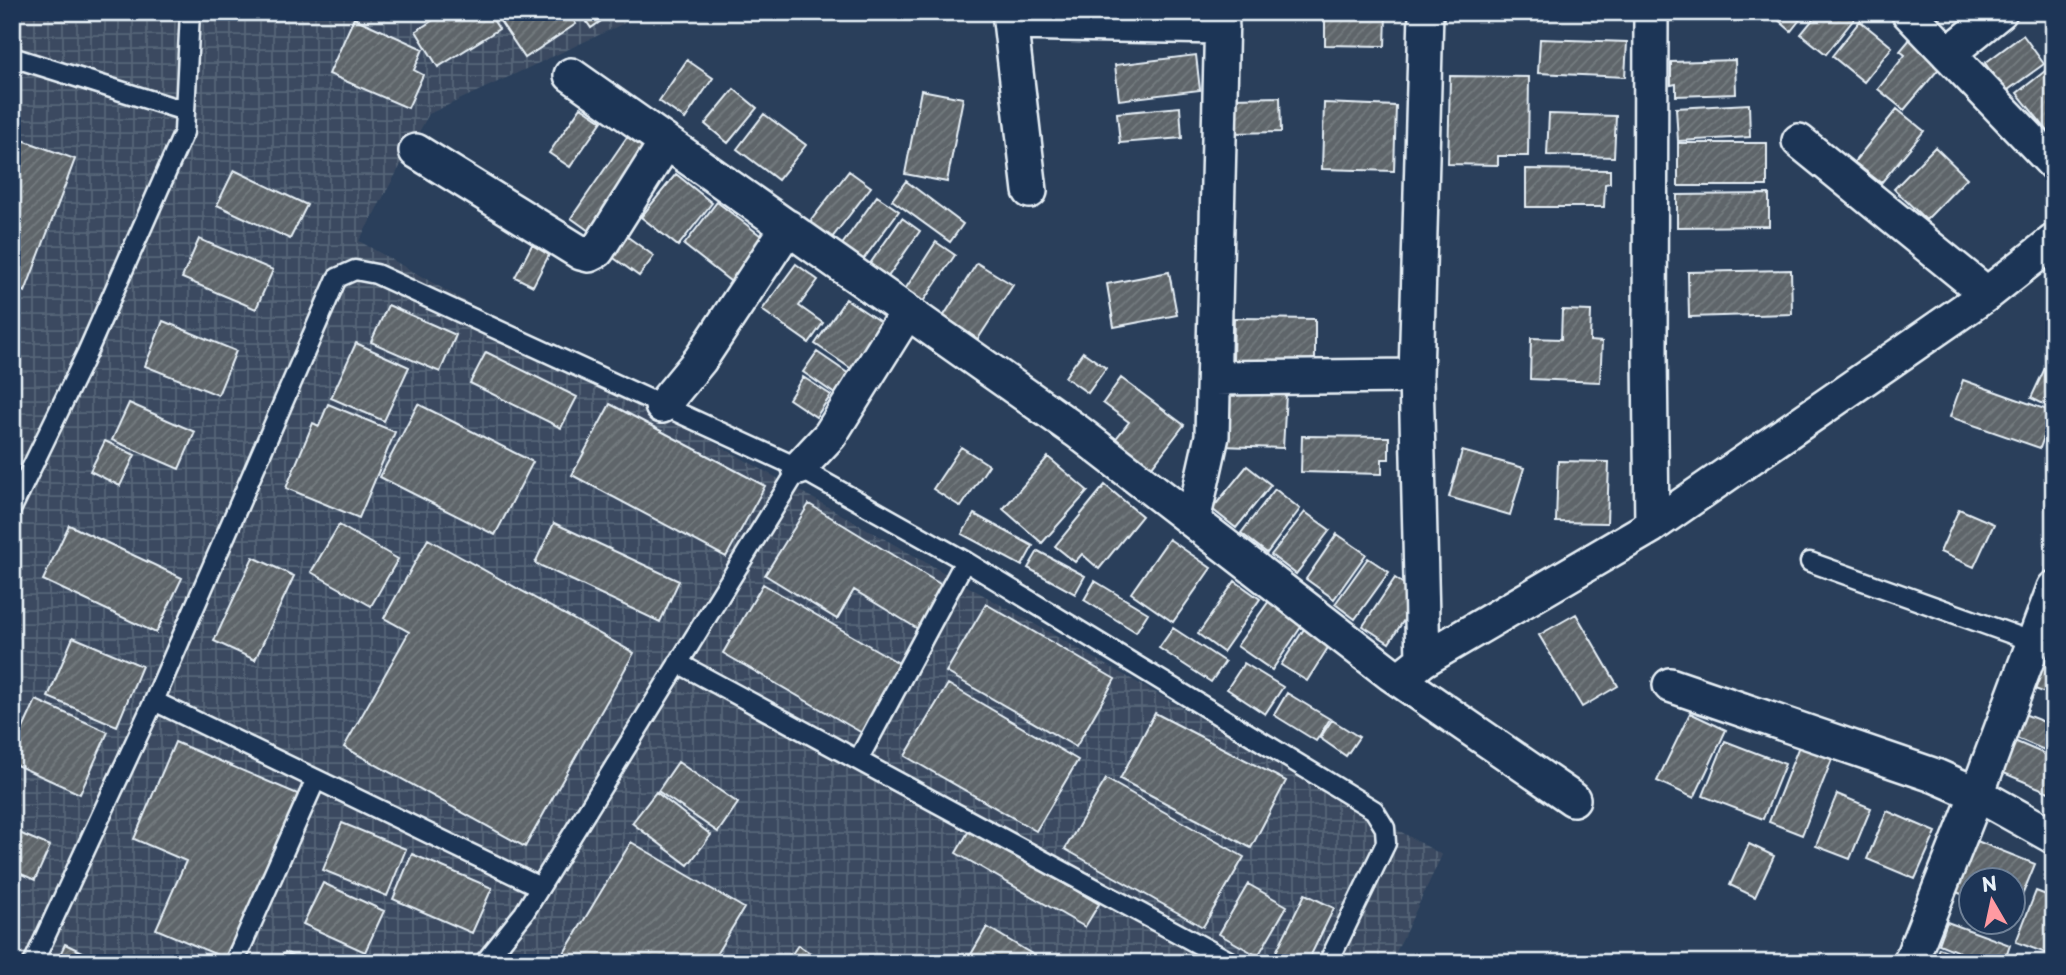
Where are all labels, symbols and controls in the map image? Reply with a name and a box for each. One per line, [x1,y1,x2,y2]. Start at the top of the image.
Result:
north arrow [1958,866,2028,936]
text: N [1980,868,1999,898]

